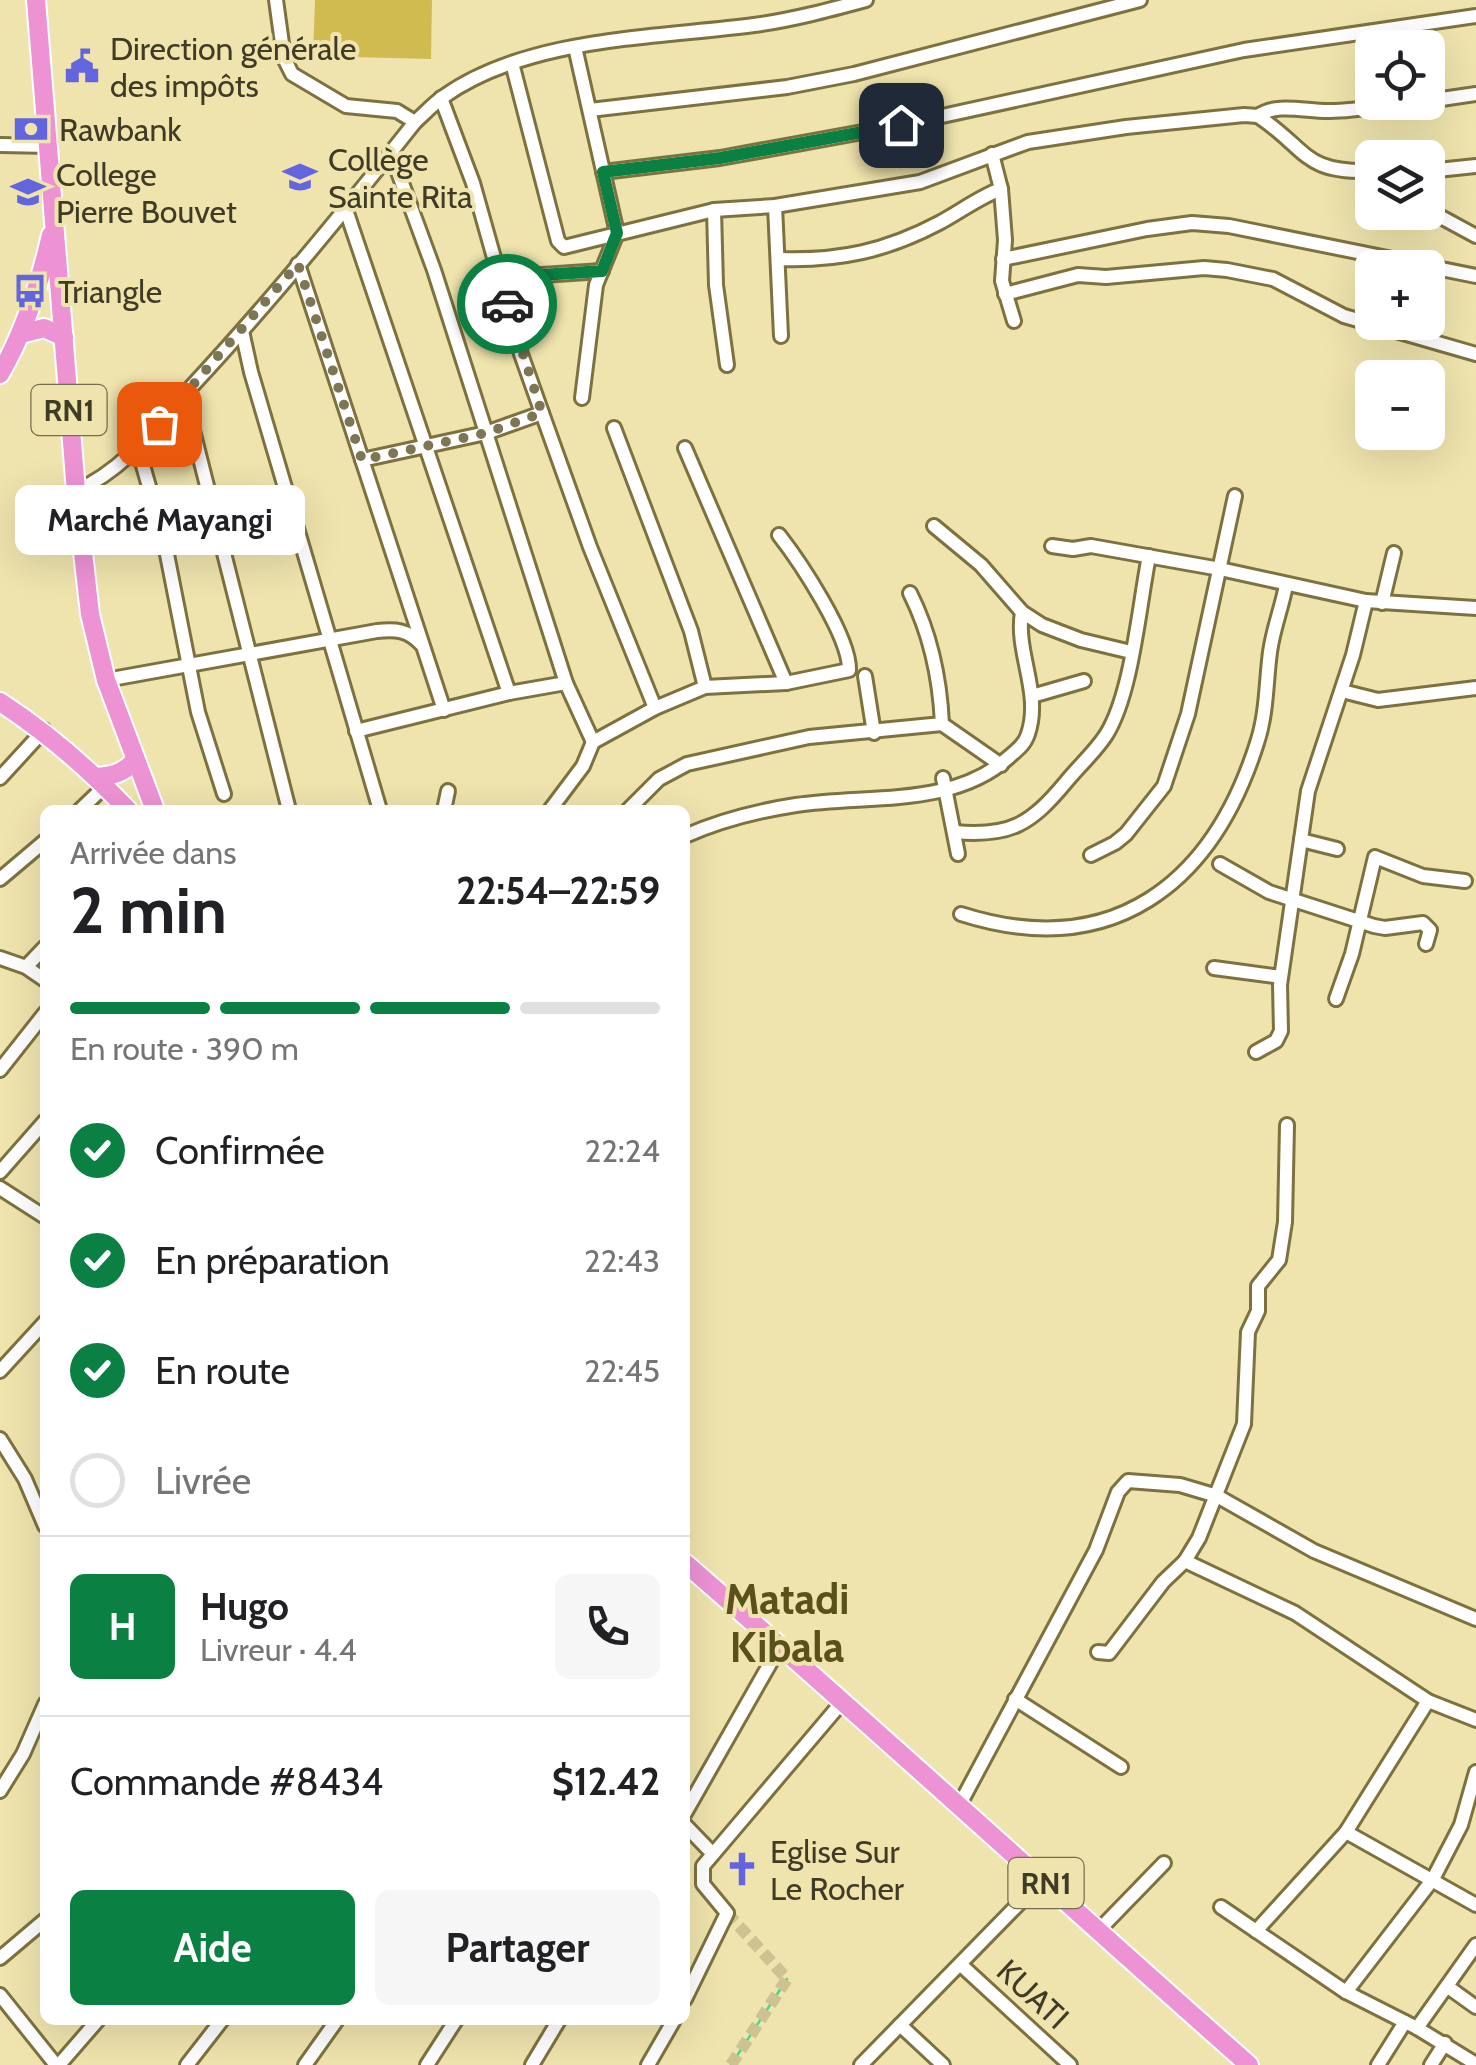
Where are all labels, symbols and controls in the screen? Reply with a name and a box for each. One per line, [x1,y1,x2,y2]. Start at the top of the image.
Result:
place label: Direction générale des impôts [110,29,356,105]
map controls [1355,30,1445,450]
button: locate [1355,30,1445,120]
public building icon: Direction générale des impôts [63,47,101,85]
pin [859,83,944,168]
icon: home [874,98,929,153]
bank icon: Rawbank [12,110,50,148]
place label: Rawbank [59,110,182,149]
place label: Collège Sainte Rita [328,140,473,216]
button: layers [1355,140,1445,230]
place label: College Pierre Bouvet [56,155,237,231]
school or university icon: Collège Sainte Rita [281,158,319,196]
school or university icon: College Pierre Bouvet [9,173,47,211]
button: + [1355,250,1445,340]
courier [457,254,557,354]
bus stop icon: Triangle [11,272,49,310]
place label: Triangle [58,272,162,311]
icon: car [480,277,535,332]
button: − [1355,360,1445,450]
pin [117,382,202,467]
road number: RN1 [32,385,106,435]
icon: bag [132,397,187,452]
callout: Marché Mayangi [14,484,304,554]
text: Marché Mayangi [47,500,273,539]
text: Arrivée dans [70,833,236,872]
text: 22:54–22:59 [456,867,660,914]
text: 2 min [70,870,227,949]
text: En route · 390 m [70,1029,299,1068]
icon: check [70,1123,125,1178]
text: Confirmée [155,1127,325,1174]
text: 22:24 [585,1131,660,1170]
icon: check [70,1233,125,1288]
text: En préparation [155,1237,390,1284]
text: 22:43 [584,1241,660,1280]
icon: check [70,1343,125,1398]
text: En route [155,1347,290,1394]
text: 22:45 [584,1351,660,1390]
text: Livrée [155,1457,251,1504]
district label: Matadi Kibala [725,1573,849,1673]
button: phone [555,1574,660,1679]
text: Hugo [200,1583,289,1630]
text: H [109,1603,136,1650]
text: Livreur · 4.4 [200,1630,357,1669]
text: Commande #8434 [70,1758,383,1805]
text: $12.42 [552,1758,660,1805]
place label: Eglise Sur Le Rocher [770,1832,905,1908]
church icon: Eglise Sur Le Rocher [723,1850,761,1888]
road number: RN1 [1008,1858,1084,1908]
button: Aide [70,1890,355,2005]
button: Partager [375,1890,660,2005]
street label: KUATI [989,1951,1077,2037]

